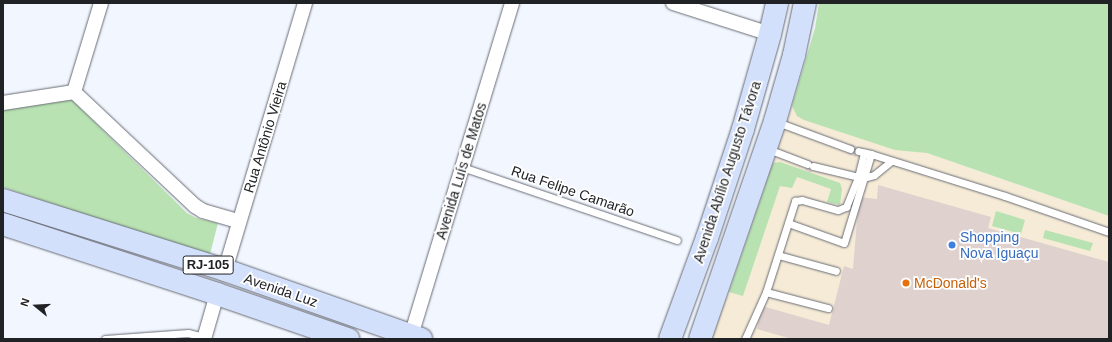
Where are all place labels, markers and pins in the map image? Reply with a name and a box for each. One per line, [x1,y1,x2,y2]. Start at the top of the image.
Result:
place label: Shopping Nova Iguaçu [960,229,1039,262]
marker: Shopping Nova Iguaçu [947,240,957,250]
place label: McDonald's [914,275,987,291]
marker: McDonald's [901,278,911,288]

